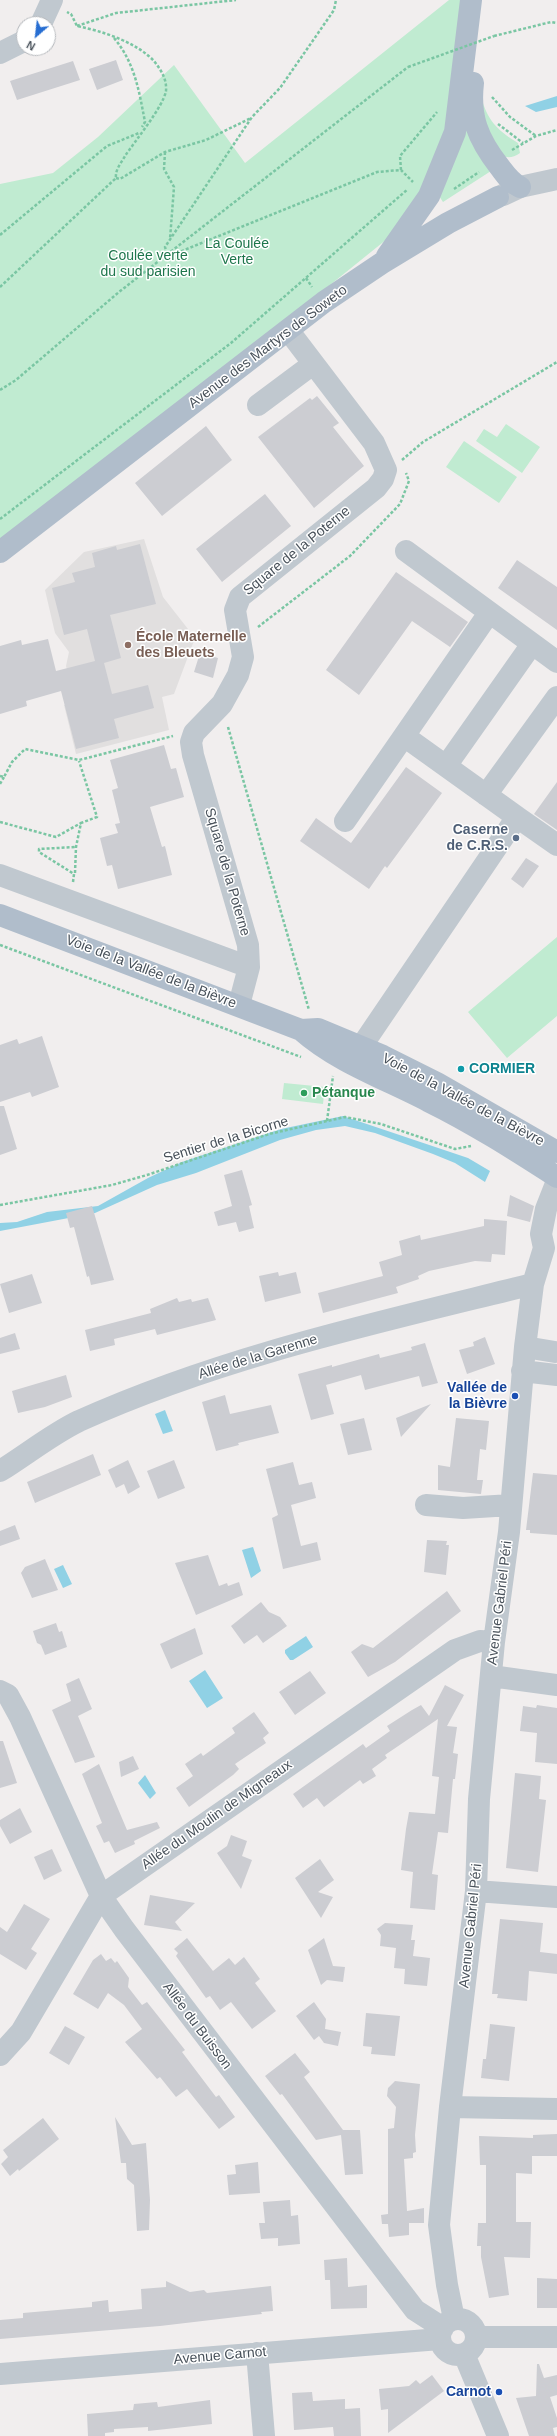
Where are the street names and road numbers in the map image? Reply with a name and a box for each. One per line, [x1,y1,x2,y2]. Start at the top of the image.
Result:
street label: Avenue des Martyrs de Soweto [185,282,351,412]
street label: Square de la Poterne [240,503,354,599]
street label: Square de la Poterne [201,806,253,938]
street label: Voie de la Vallée de la Bièvre [63,932,239,1012]
street label: Voie de la Vallée de la Bièvre [379,1050,547,1150]
street label: Sentier de la Bicorne [161,1113,291,1167]
street label: Allée de la Garenne [196,1331,320,1383]
street label: Avenue Gabriel Péri [484,1540,516,1666]
street label: Allée du Moulin de Migneaux [139,1757,295,1873]
street label: Avenue Gabriel Péri [456,1863,486,1989]
street label: Allée du Buisson [159,1979,235,2073]
street label: Avenue Carnot [173,2344,267,2368]

